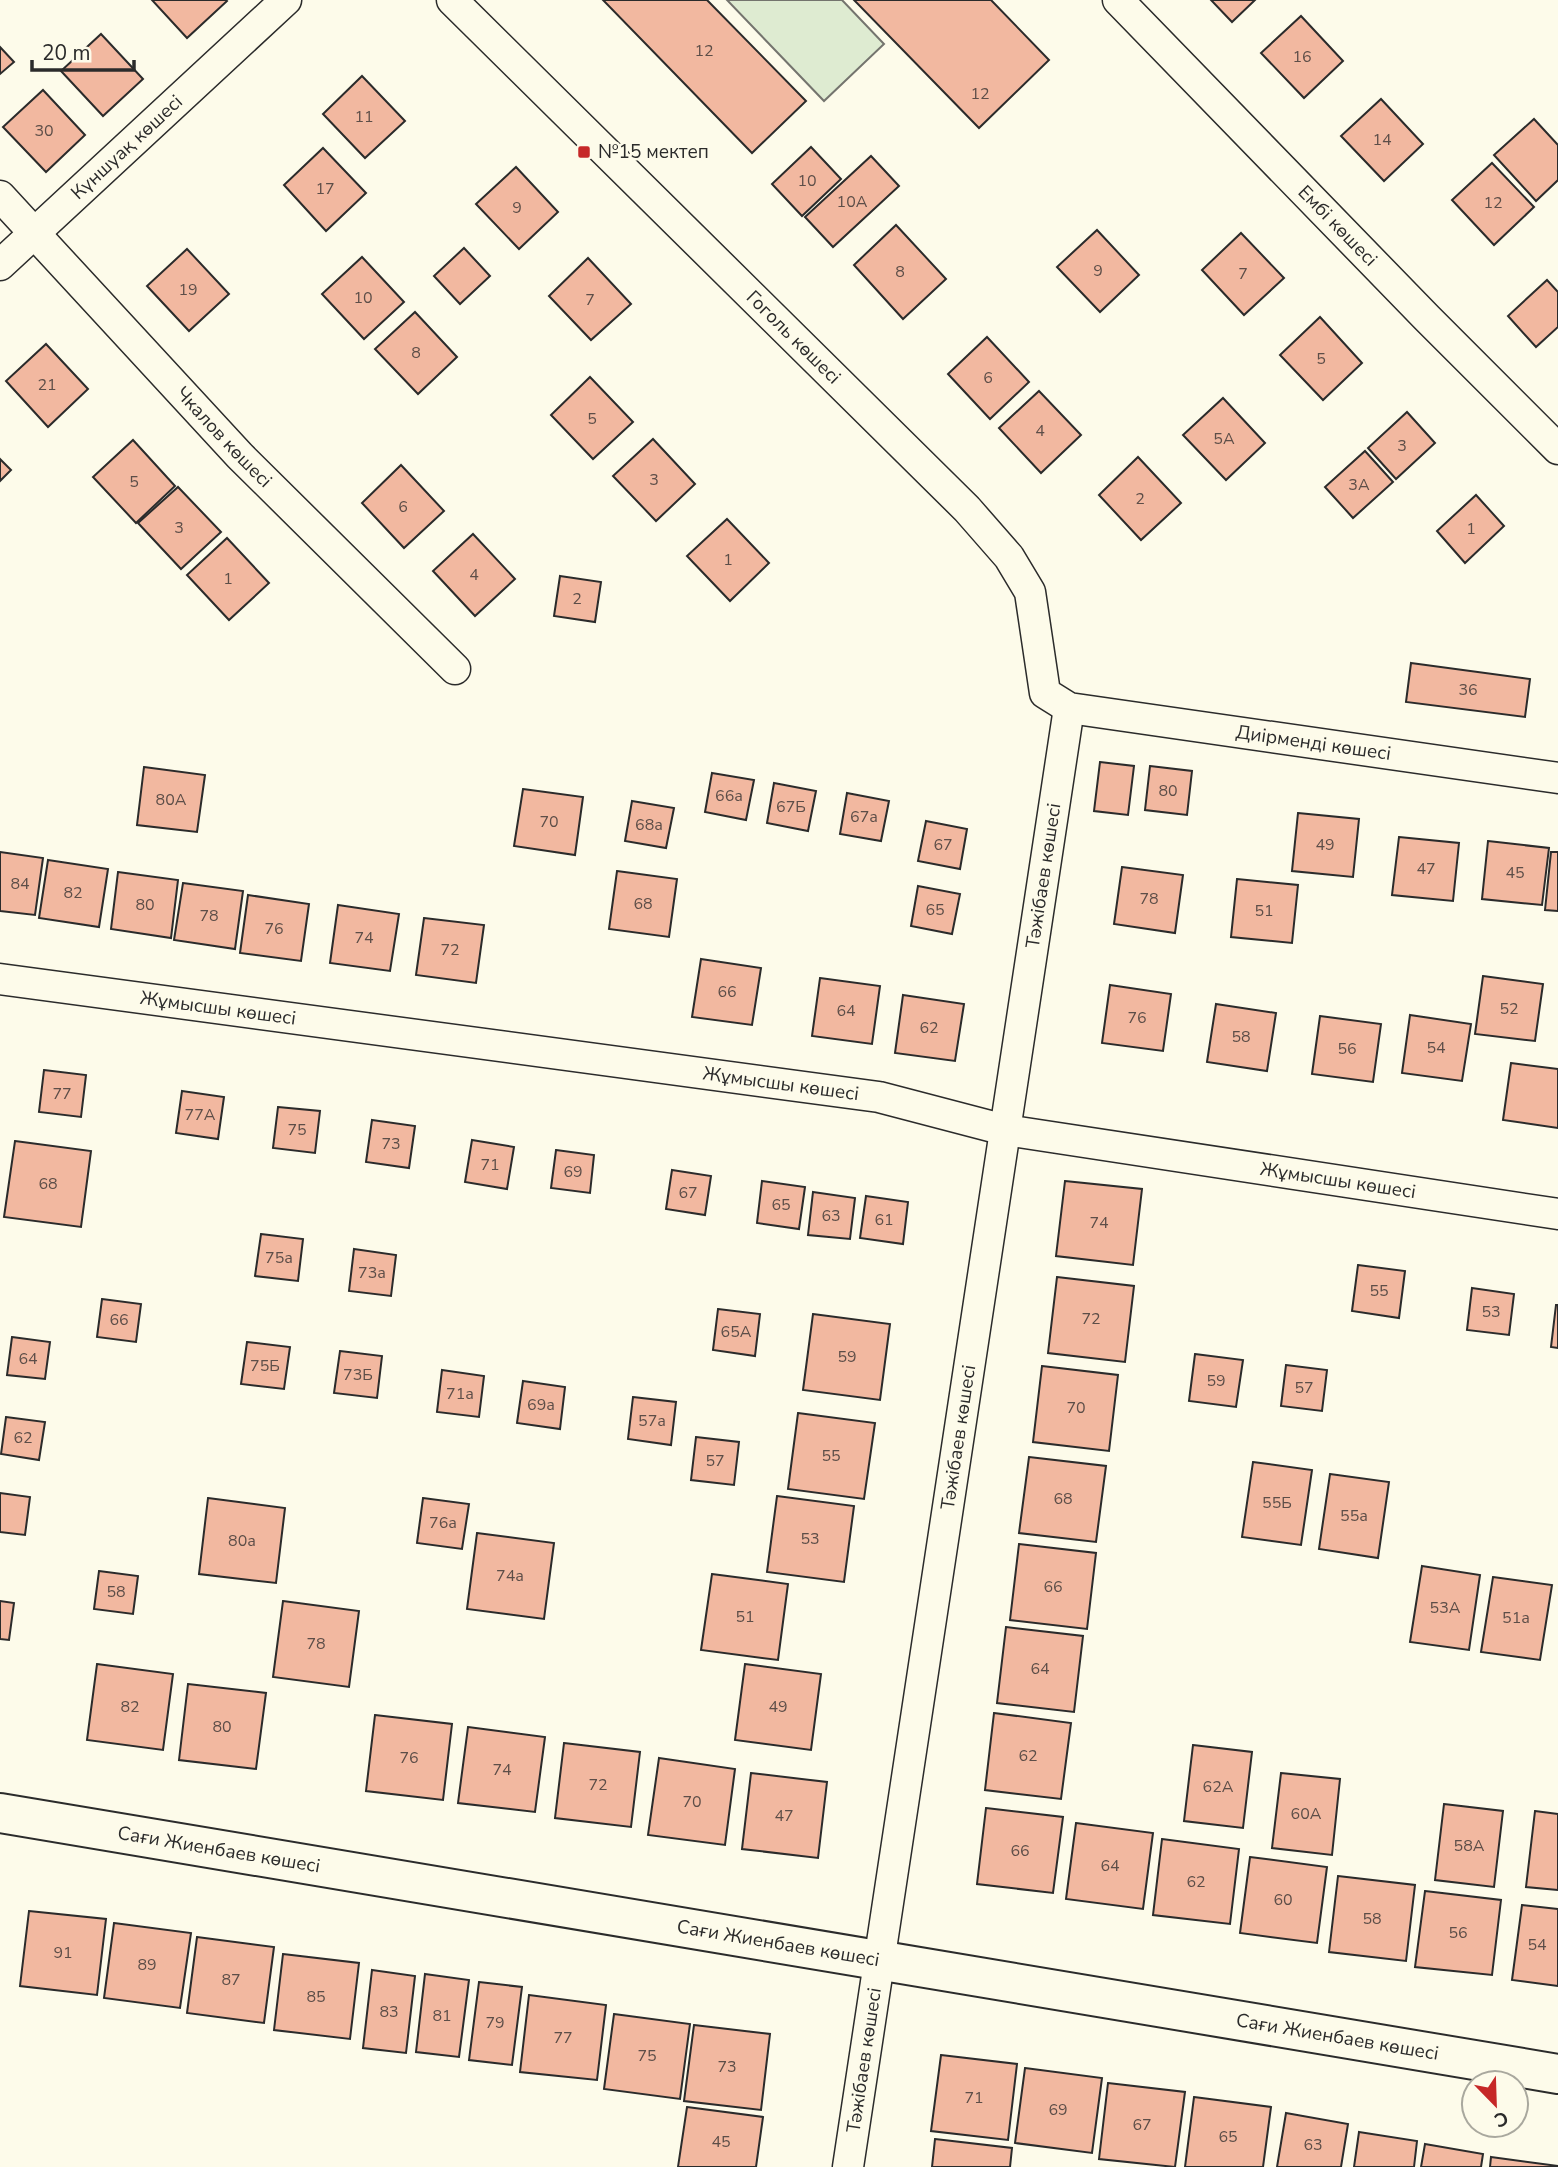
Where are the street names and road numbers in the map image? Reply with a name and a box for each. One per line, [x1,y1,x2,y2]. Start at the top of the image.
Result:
street label: Күншуақ көшесі [65,89,188,206]
street label: Ембі көшесі [1292,180,1383,272]
street label: Гоголь көшесі [740,285,846,390]
street label: Чкалов көшесі [170,381,278,493]
street label: Диірменді көшесі [1234,719,1393,767]
street label: Тәжібаев көшесі [1020,801,1067,950]
street label: Жұмысшы көшесі [138,985,298,1032]
street label: Жұмысшы көшесі [701,1061,861,1107]
street label: Жұмысшы көшесі [1258,1156,1418,1205]
street label: Тәжібаев көшесі [935,1363,982,1512]
street label: Сағи Жиенбаев көшесі [116,1820,322,1879]
street label: Сағи Жиенбаев көшесі [675,1914,881,1973]
street label: Тәжібаев көшесі [840,1986,888,2135]
street label: Сағи Жиенбаев көшесі [1234,2007,1441,2067]

